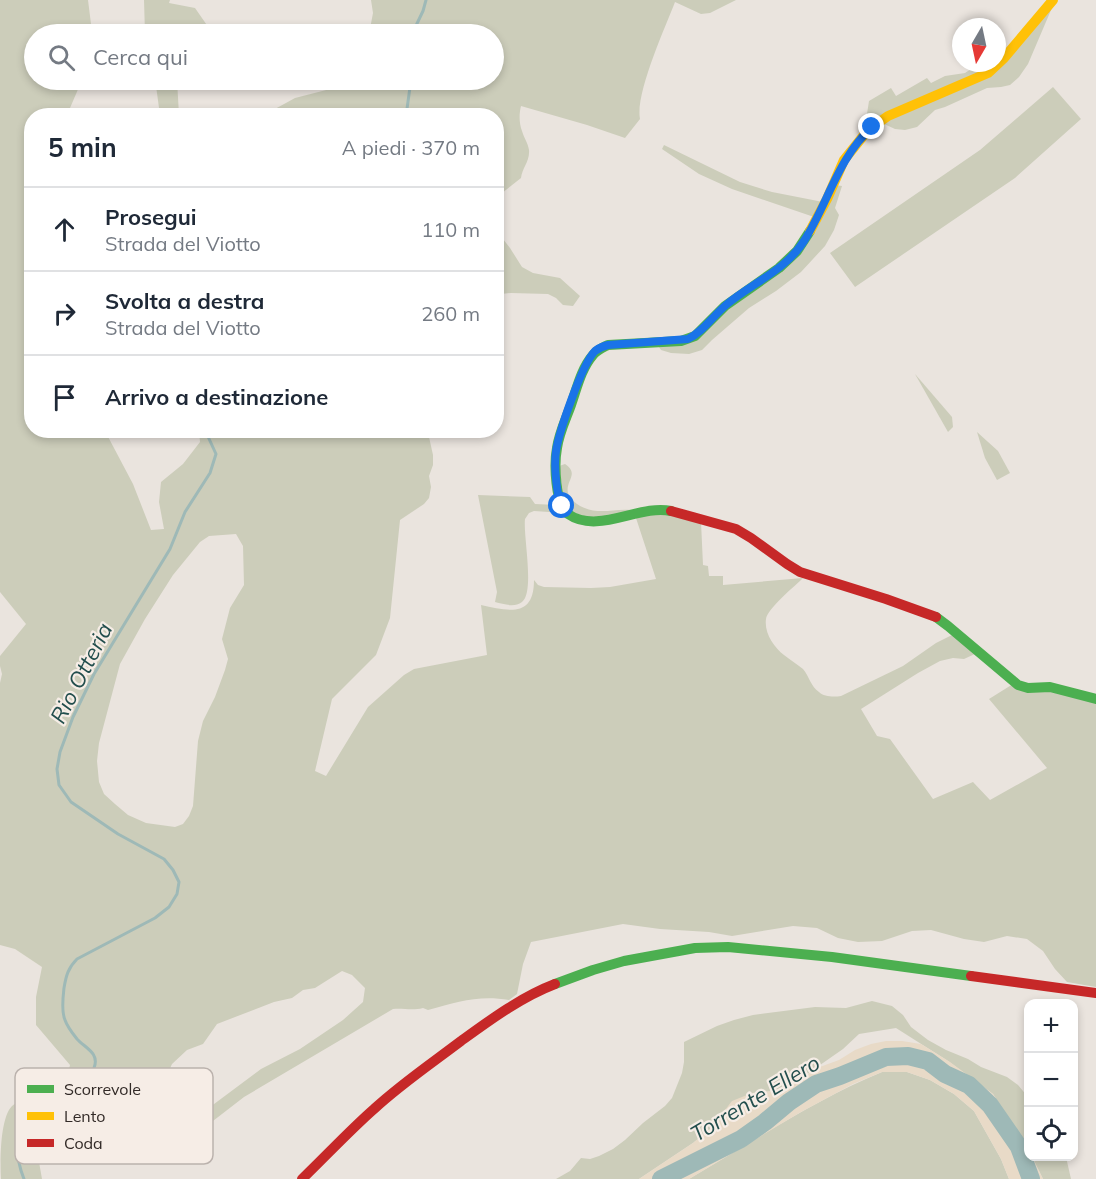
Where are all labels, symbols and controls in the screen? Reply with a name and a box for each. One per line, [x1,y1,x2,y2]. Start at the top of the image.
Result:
north arrow [952,18,1006,72]
search box [24,24,504,90]
icon: search [45,41,78,74]
text: Cerca qui [93,43,188,71]
route end [858,113,884,139]
text: 5 min [48,131,117,164]
text: A piedi · 370 m [342,135,480,160]
text: Prosegui [105,203,197,231]
icon: ahead [48,213,81,246]
text: 110 m [421,217,480,242]
text: Strada del Viotto [105,231,261,256]
text: Svolta a destra [105,287,264,315]
icon: right [48,297,81,330]
text: 260 m [421,301,480,326]
text: Strada del Viotto [105,315,261,340]
icon: arrive [48,381,81,414]
text: Arrivo a destinazione [105,383,328,411]
route start [548,492,574,518]
water label: Rio Otteria [44,618,118,728]
map controls [1024,999,1078,1161]
button: + [1024,999,1078,1053]
water label: Torrente Ellero [685,1048,825,1148]
button: − [1024,1053,1078,1107]
legend [15,1068,213,1164]
text: Scorrevole [64,1079,141,1099]
text: Lento [64,1106,105,1126]
button: locate [1024,1107,1078,1161]
text: Coda [64,1133,103,1153]

